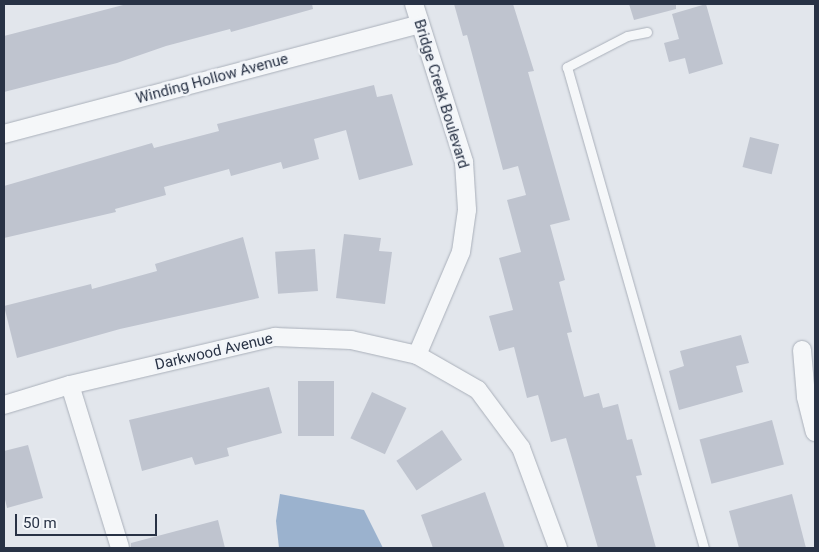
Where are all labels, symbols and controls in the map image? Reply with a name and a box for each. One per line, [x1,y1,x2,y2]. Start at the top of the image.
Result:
street label: Bridge Creek Boulevard [410,17,472,171]
street label: Winding Hollow Avenue [134,50,290,108]
street label: Darkwood Avenue [153,330,275,374]
scale bar [18,504,160,536]
text: 50 m [23,514,57,532]

